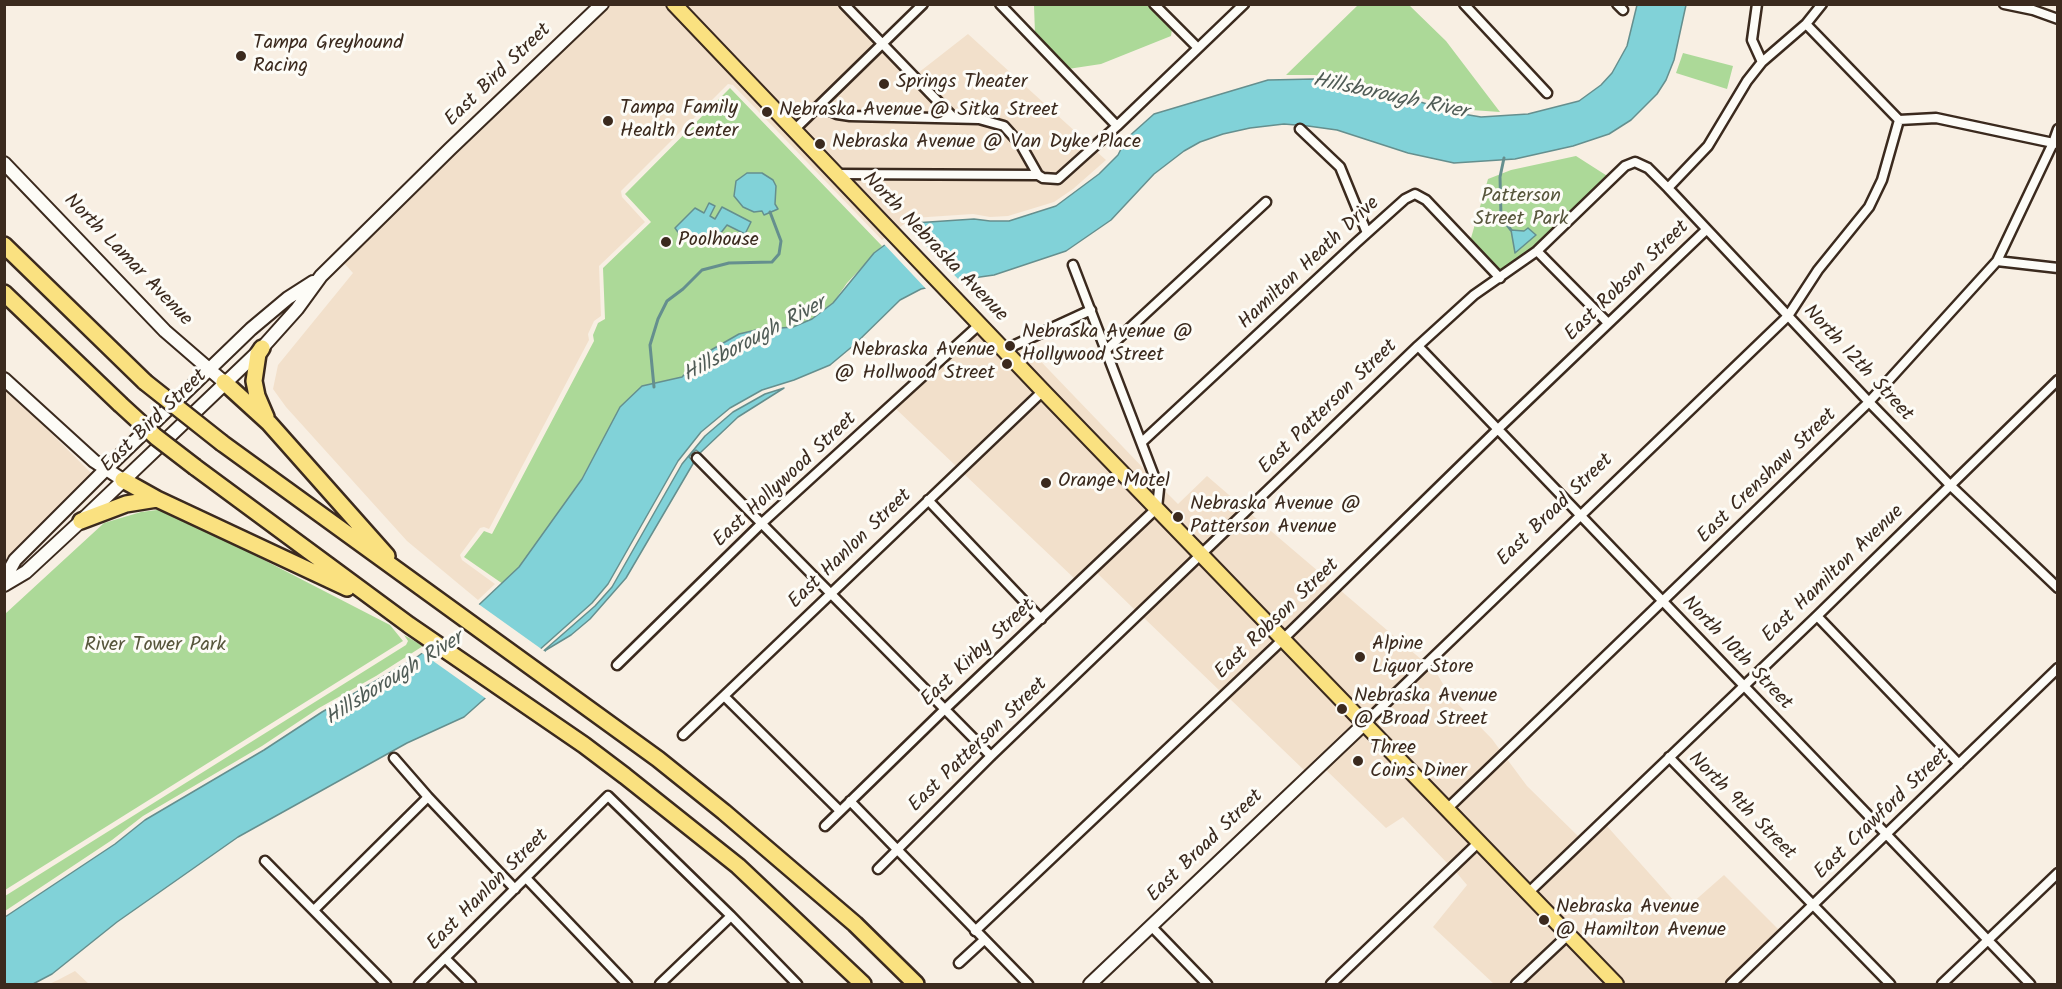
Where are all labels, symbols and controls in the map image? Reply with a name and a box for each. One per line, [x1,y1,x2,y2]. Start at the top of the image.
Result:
street label: East Bird Street [441,19,557,133]
place label: Tampa Greyhound Racing [253,33,403,80]
marker: Tampa Greyhound Racing [234,49,248,63]
water label: Hillsborough River [1310,69,1470,127]
place label: Springs Theater [896,72,1027,96]
marker: Springs Theater [877,77,891,91]
place label: Tampa Family Health Center [620,98,738,145]
place label: Nebraska Avenue @ Sitka Street [779,100,1058,124]
marker: Nebraska Avenue @ Sitka Street [760,105,774,119]
marker: Tampa Family Health Center [601,114,615,128]
place label: Nebraska Avenue @ Van Dyke Place [832,132,1141,156]
marker: Nebraska Avenue @ Van Dyke Place [813,137,827,151]
street label: North Nebraska Avenue [856,168,1012,328]
park label: Patterson Street Park [1474,186,1568,233]
street label: North Lamar Avenue [58,190,196,332]
street label: Hamilton Heath Drive [1235,193,1385,335]
street label: East Robson Street [1561,217,1695,347]
place label: Poolhouse [678,230,759,254]
marker: Poolhouse [659,235,673,249]
water label: Hillsborough River [680,293,830,389]
street label: North 12th Street [1797,301,1917,427]
place label: Nebraska Avenue @ Hollywood Street [1022,322,1193,369]
street label: East Patterson Street [1255,336,1403,480]
marker: Nebraska Avenue @ Hollywood Street [1003,339,1017,353]
place label: Nebraska Avenue @ Hollwood Street [835,340,995,387]
marker: Nebraska Avenue @ Hollwood Street [1000,357,1014,371]
street label: East Bird Street [97,365,213,479]
street label: East Crenshaw Street [1693,404,1843,550]
street label: East Hollywood Street [709,408,863,554]
street label: East Broad Street [1493,450,1619,572]
place label: Orange Motel [1058,471,1170,495]
marker: Orange Motel [1039,476,1053,490]
street label: East Hanlon Street [784,485,918,615]
place label: Nebraska Avenue @ Patterson Avenue [1190,494,1361,541]
street label: East Hamilton Avenue [1758,501,1910,649]
marker: Nebraska Avenue @ Patterson Avenue [1171,510,1185,524]
street label: East Robson Street [1211,555,1345,685]
street label: North 10th Street [1676,592,1796,716]
street label: East Kirby Street [917,595,1041,713]
water label: Hillsborough River [322,628,468,732]
place label: Alpine Liquor Store [1372,634,1474,681]
park label: River Tower Park [84,635,226,659]
marker: Alpine Liquor Store [1353,650,1367,664]
street label: East Patterson Street [905,674,1053,818]
place label: Nebraska Avenue @ Broad Street [1354,686,1497,733]
marker: Nebraska Avenue @ Broad Street [1335,702,1349,716]
place label: Three Coins Diner [1370,738,1467,785]
street label: East Crawford Street [1810,744,1956,886]
street label: North 9th Street [1682,748,1800,866]
marker: Three Coins Diner [1351,754,1365,768]
street label: East Broad Street [1143,786,1269,908]
street label: East Hanlon Street [423,825,555,957]
place label: Nebraska Avenue @ Hamilton Avenue [1556,897,1726,944]
marker: Nebraska Avenue @ Hamilton Avenue [1537,913,1551,927]

